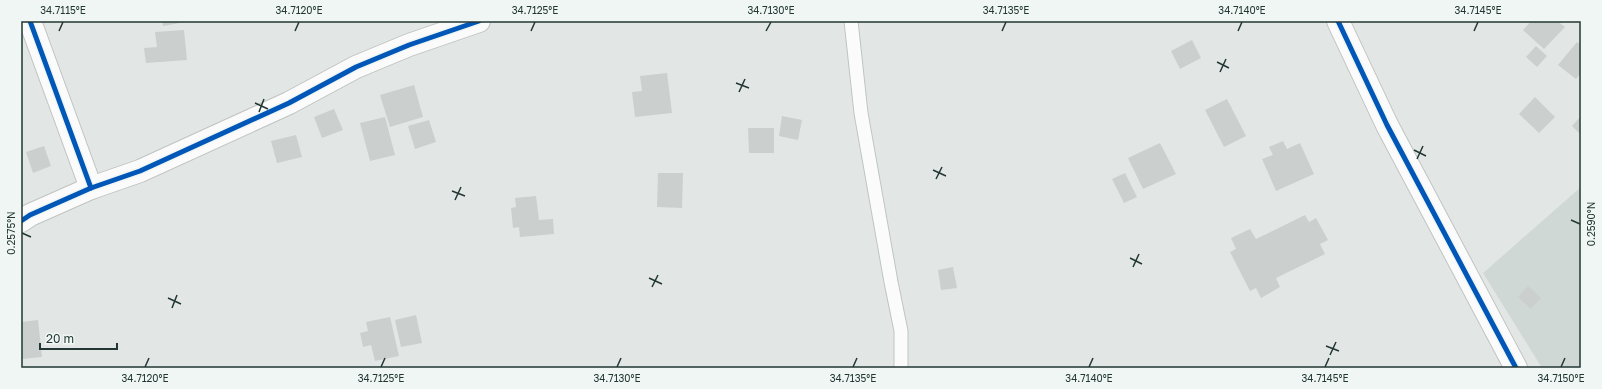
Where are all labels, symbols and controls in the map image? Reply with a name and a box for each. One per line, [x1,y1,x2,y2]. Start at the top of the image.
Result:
text: 34.7115°E [40,4,86,16]
text: 34.7120°E [275,4,323,16]
text: 34.7125°E [512,4,558,16]
text: 34.7130°E [747,4,795,16]
text: 34.7135°E [983,4,1029,16]
text: 34.7140°E [1218,4,1266,16]
text: 34.7145°E [1455,4,1502,16]
text: 0.2590°N [1585,202,1597,246]
text: 0.2575°N [5,211,17,255]
scale bar [40,325,117,351]
text: 20 m [46,331,74,346]
text: 34.7120°E [121,372,169,384]
text: 34.7125°E [358,372,404,384]
text: 34.7130°E [593,372,641,384]
text: 34.7135°E [830,372,876,384]
text: 34.7140°E [1065,372,1113,384]
text: 34.7145°E [1302,372,1349,384]
text: 34.7150°E [1537,372,1585,384]

